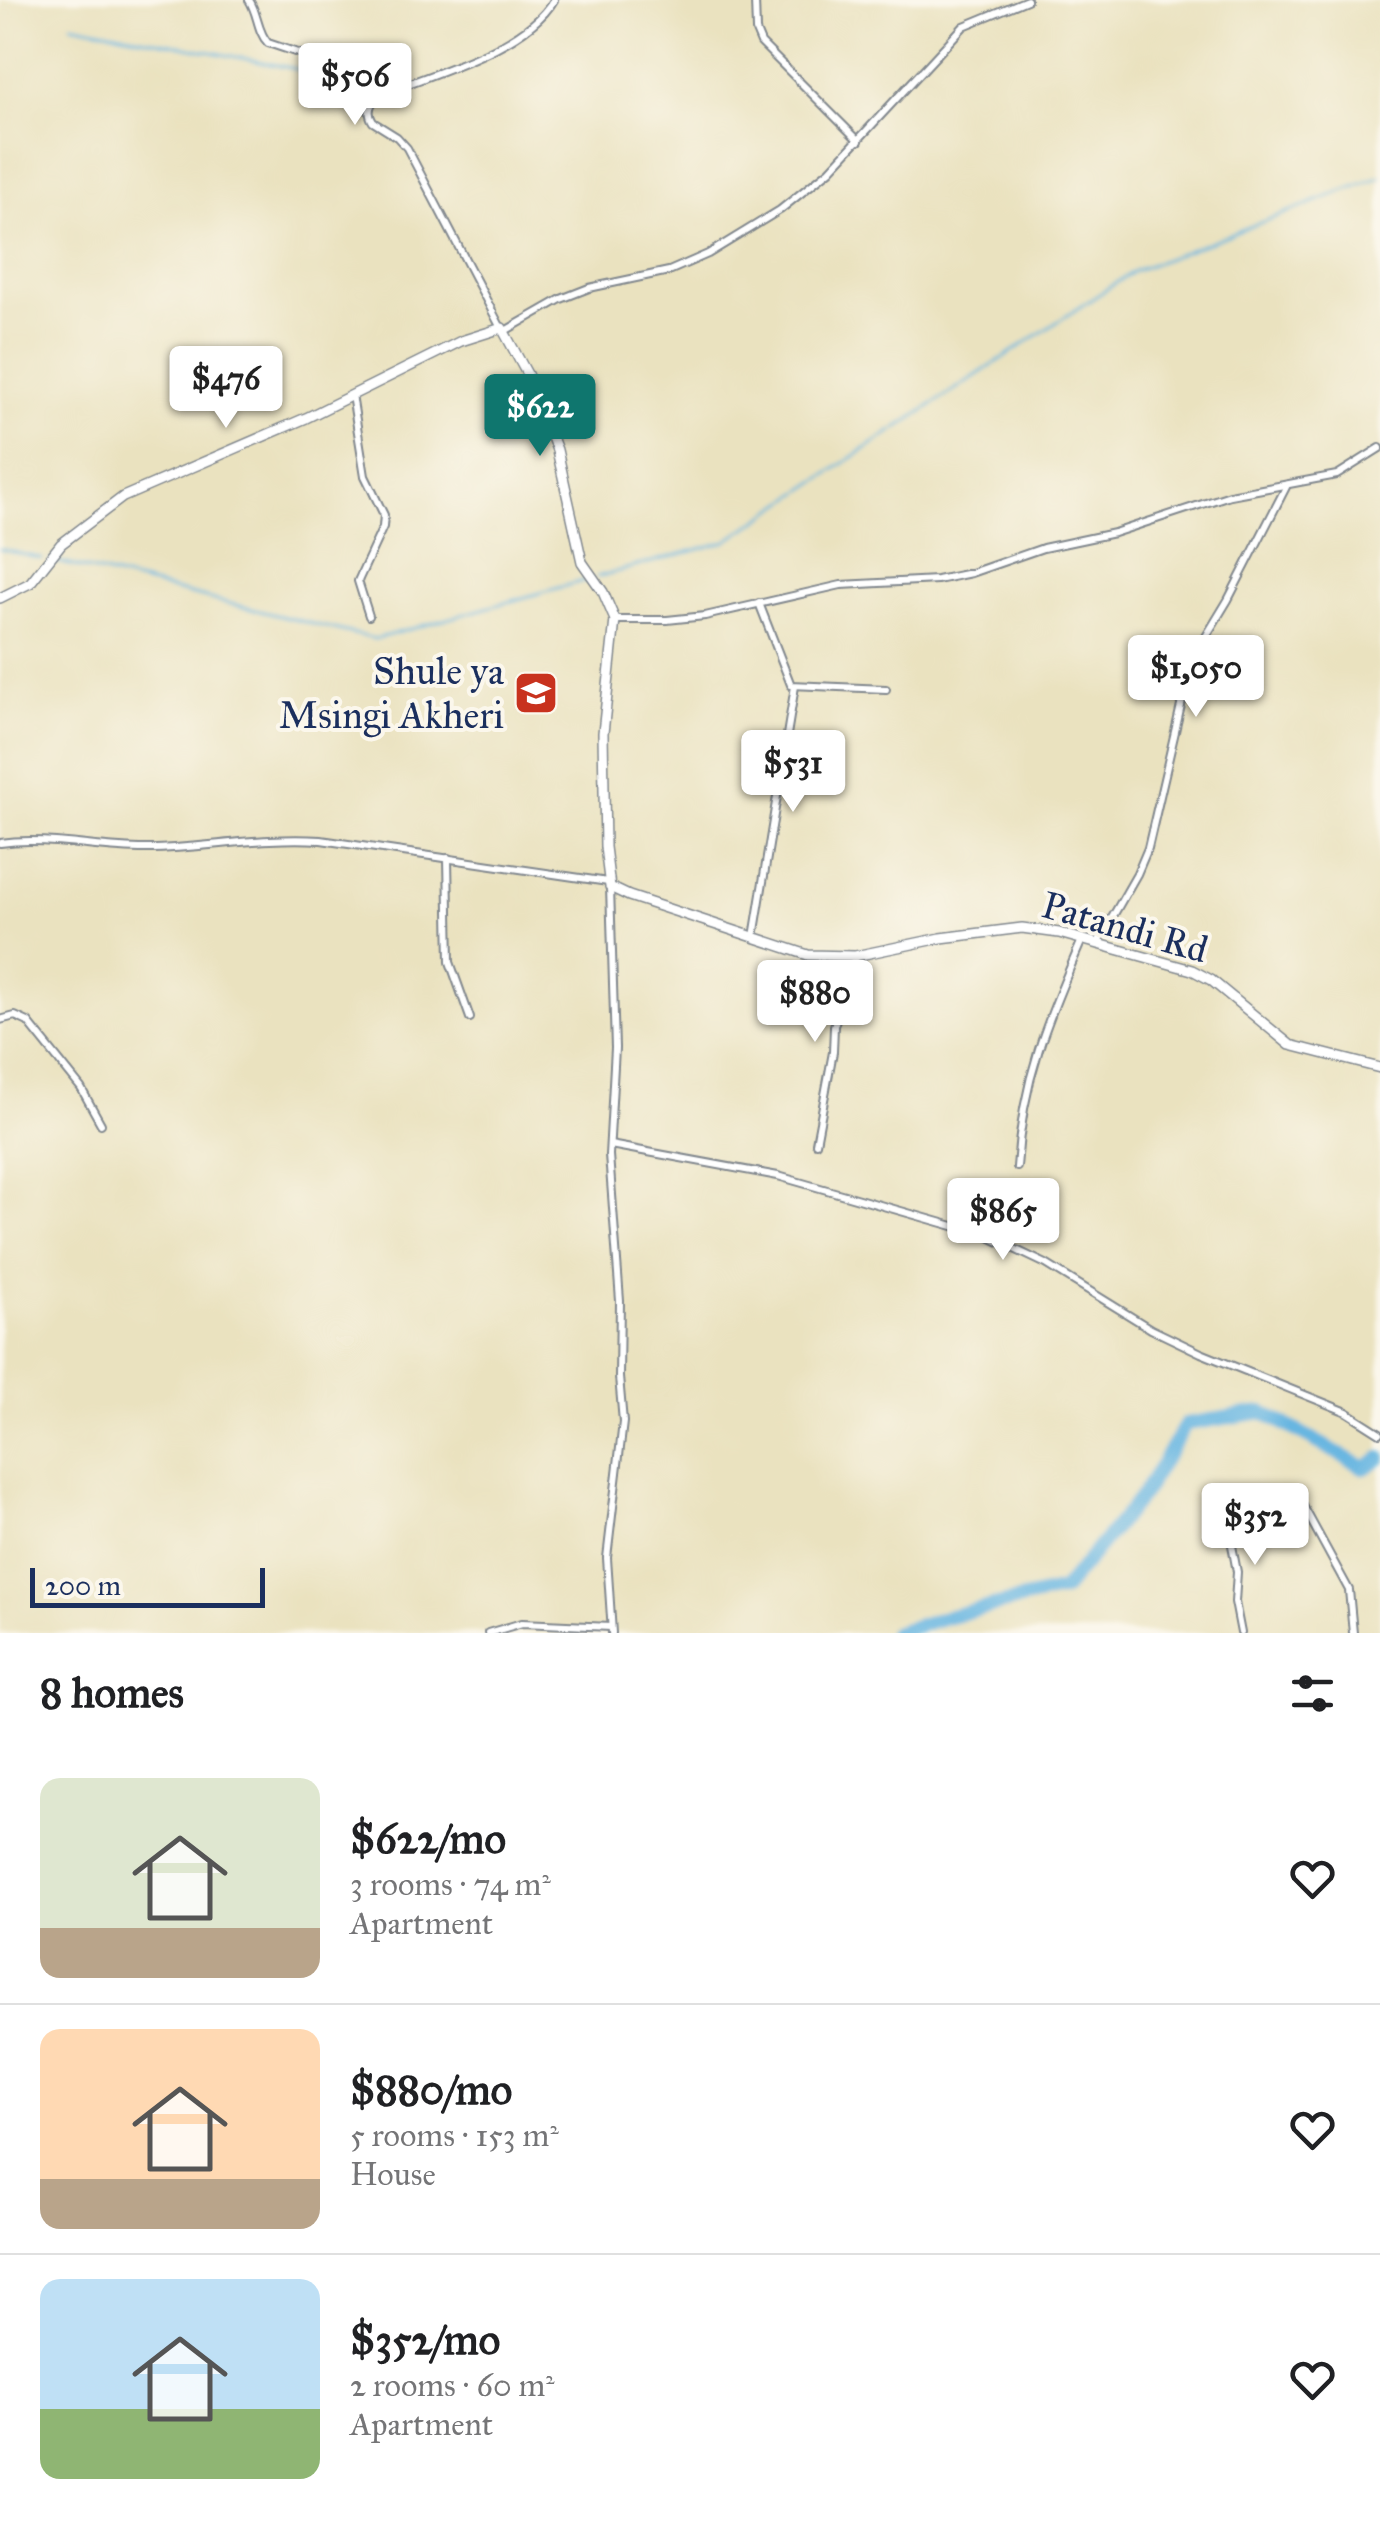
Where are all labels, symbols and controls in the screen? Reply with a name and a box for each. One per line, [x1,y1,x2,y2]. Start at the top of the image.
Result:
pin: $506 [296,43,414,128]
text: $506 [320,56,390,95]
pin: $476 [167,346,285,431]
text: $476 [191,359,261,398]
pin: $622 [481,374,599,459]
text: $622 [506,387,574,426]
pin: $1,050 [1115,635,1277,720]
place label: Shule ya Msingi Akheri [279,648,505,738]
text: $1,050 [1150,648,1242,687]
school or university icon: Shule ya Msingi Akheri [513,670,559,716]
pin: $531 [734,730,852,815]
text: $531 [763,743,823,782]
street label: Patandi Rd [1037,881,1213,973]
pin: $880 [756,960,874,1045]
text: $880 [779,973,851,1012]
pin: $865 [944,1178,1062,1263]
text: $865 [969,1191,1037,1230]
pin: $352 [1196,1483,1314,1568]
text: $352 [1224,1496,1286,1535]
scale bar [30,1563,265,1608]
text: 200 m [45,1568,121,1603]
icon: filters [1285,1666,1340,1721]
text: 8 homes [40,1667,184,1719]
text: $622/mo [350,1813,506,1865]
icon: home [120,1818,240,1938]
icon: heart [1285,1851,1340,1906]
text: 3 rooms · 74 m² [350,1865,551,1904]
text: Apartment [350,1904,493,1943]
text: $880/mo [350,2064,512,2116]
icon: home [120,2069,240,2189]
icon: heart [1285,2102,1340,2157]
text: 5 rooms · 153 m² [350,2116,559,2155]
text: House [350,2155,436,2194]
text: $352/mo [350,2314,500,2366]
icon: home [120,2319,240,2439]
icon: heart [1285,2352,1340,2407]
text: 2 rooms · 60 m² [350,2366,555,2405]
text: Apartment [350,2405,493,2444]

